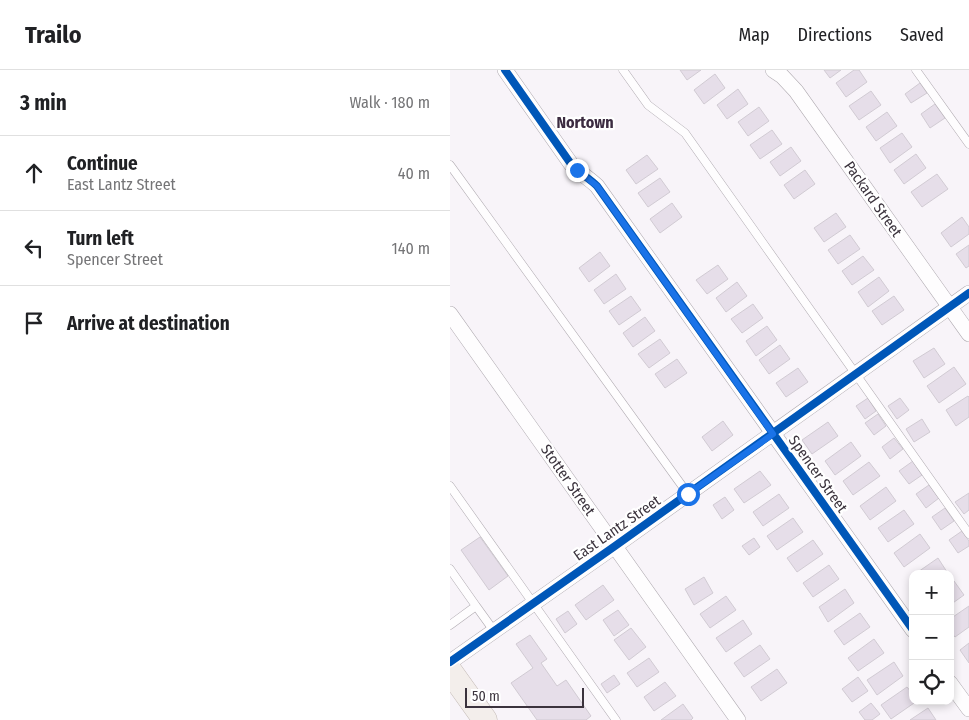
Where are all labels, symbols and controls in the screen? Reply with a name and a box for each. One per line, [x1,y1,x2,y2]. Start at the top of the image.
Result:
text: Trailo [25,21,82,49]
text: Map [738,24,770,46]
text: Directions [798,24,872,46]
text: Saved [900,24,944,46]
text: 3 min [20,90,67,116]
text: Walk · 180 m [350,93,430,112]
district label: Nortown [556,113,614,132]
text: Continue [67,152,138,175]
street label: Packard Street [840,158,906,240]
icon: ahead [20,159,48,187]
route end [566,159,589,182]
text: 40 m [398,164,430,183]
text: East Lantz Street [67,175,176,194]
text: Turn left [67,227,134,250]
icon: left [20,234,48,262]
text: 140 m [392,239,430,258]
text: Spencer Street [67,250,163,269]
icon: arrive [20,309,48,337]
text: Arrive at destination [67,312,230,335]
street label: Spencer Street [785,432,851,516]
street label: Stotter Street [537,441,599,519]
route start [677,483,700,506]
street label: East Lantz Street [570,491,664,565]
map controls [909,570,954,705]
button: + [909,570,954,615]
button: − [909,615,954,660]
button: locate [909,660,954,705]
scale bar [465,685,584,708]
text: 50 m [472,688,500,705]

